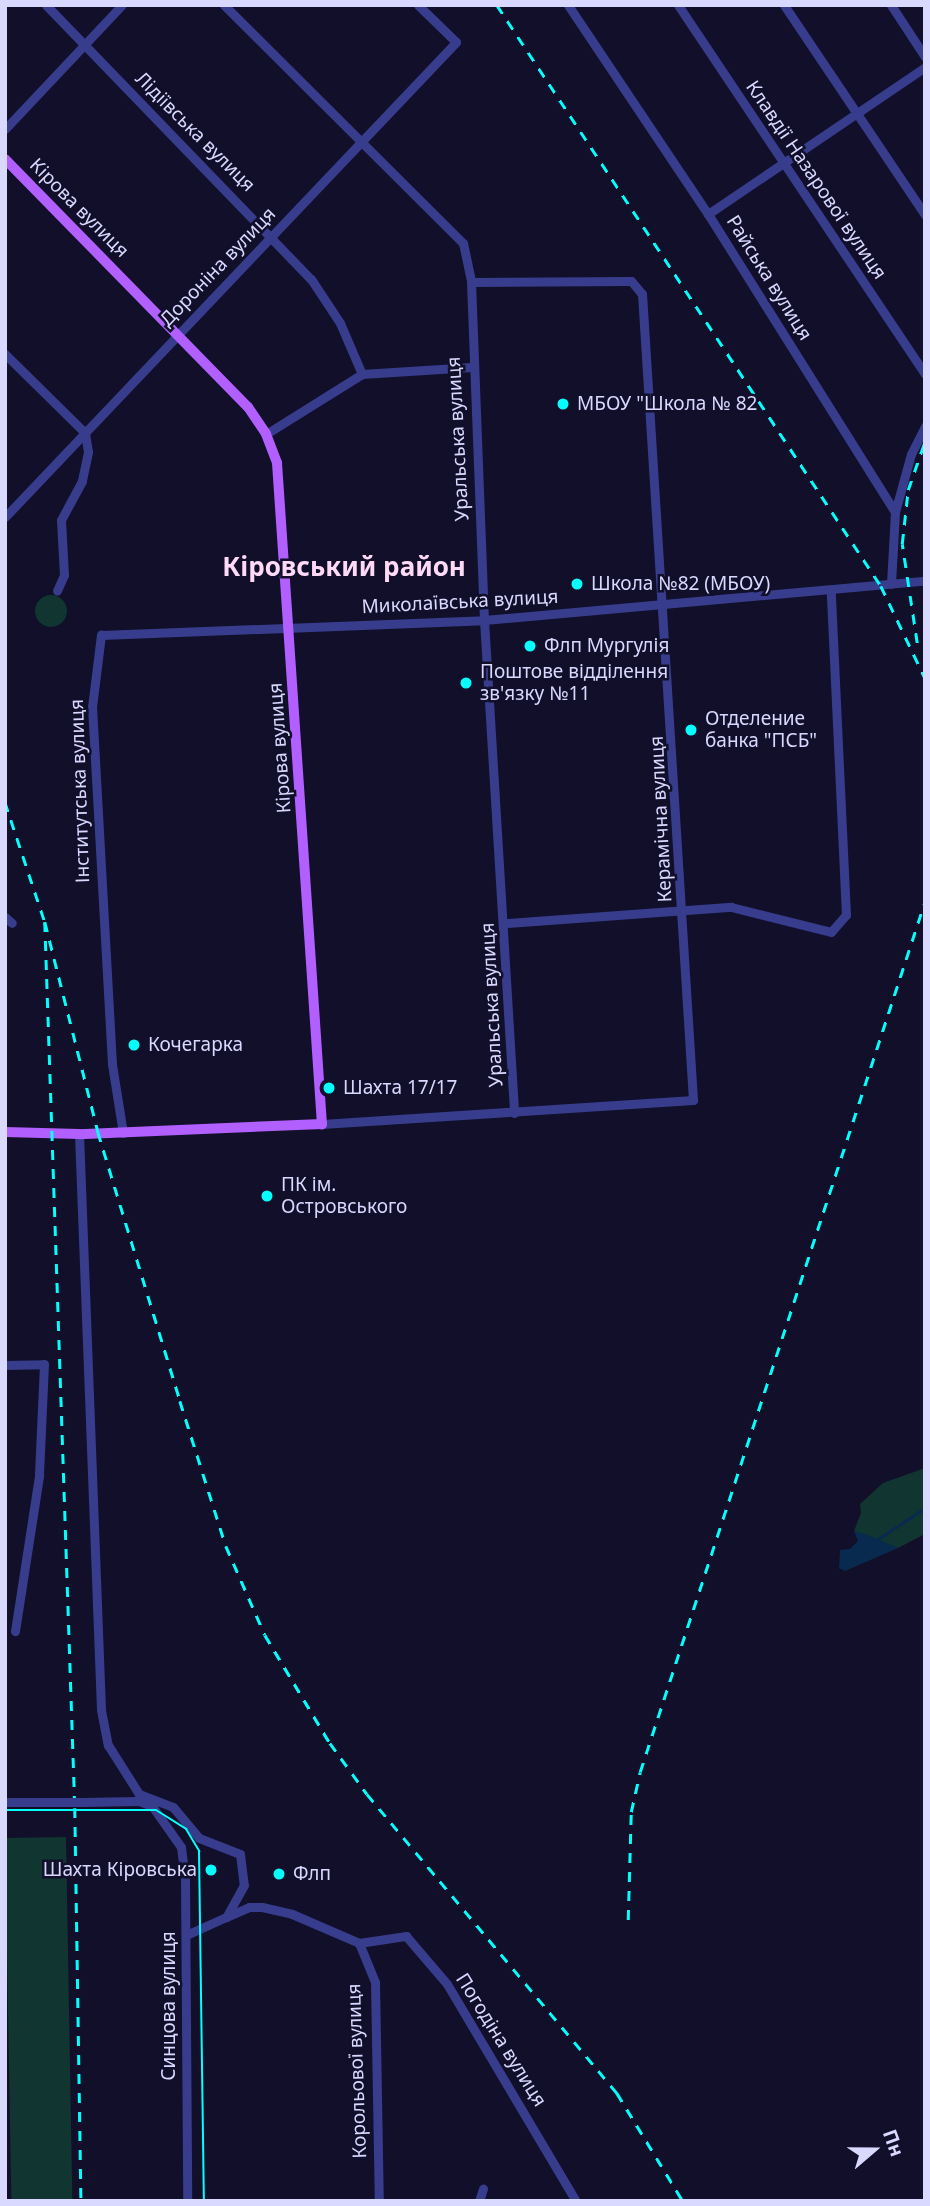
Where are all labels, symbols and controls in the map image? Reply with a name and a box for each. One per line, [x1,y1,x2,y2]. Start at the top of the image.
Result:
street label: Лідіївська вулиця [130,67,260,197]
street label: Клавдії Назарової вулиця [741,76,891,284]
street label: Кірова вулиця [25,154,133,262]
street label: Дороніна вулиця [155,203,281,331]
street label: Райська вулиця [721,211,817,345]
street label: Уральська вулиця [442,356,474,522]
place label: МБОУ "Школа № 82 [577,393,757,415]
marker: МБОУ "Школа № 82 [555,396,571,412]
district label: Кіровський район [222,551,466,583]
place label: Школа №82 (МБОУ) [591,573,770,595]
marker: Школа №82 (МБОУ) [569,576,585,592]
street label: Миколаївська вулиця [361,585,559,619]
place label: Флп Мургулія [544,635,669,657]
marker: Флп Мургулія [522,638,538,654]
place label: Поштове відділення зв'язку №11 [480,661,668,705]
marker: Поштове відділення зв'язку №11 [458,675,474,691]
street label: Кірова вулиця [264,682,296,814]
street label: Інститутська вулиця [65,699,95,883]
place label: Отделение банка "ПСБ" [705,708,817,752]
marker: Отделение банка "ПСБ" [683,722,699,738]
street label: Керамічна вулиця [645,735,677,903]
street label: Уральська вулиця [476,922,508,1088]
place label: Кочегарка [148,1034,243,1056]
marker: Кочегарка [126,1037,142,1053]
place label: Шахта 17/17 [343,1077,457,1099]
marker: Шахта 17/17 [321,1080,337,1096]
place label: ПК ім. Островського [281,1174,407,1218]
marker: ПК ім. Островського [259,1188,275,1204]
place label: Шахта Кіровська [43,1859,197,1881]
marker: Шахта Кіровська [203,1862,219,1878]
place label: Флп [293,1863,331,1885]
marker: Флп [271,1866,287,1882]
street label: Синцова вулиця [158,1931,180,2081]
street label: Погодіна вулиця [451,1969,551,2111]
street label: Корольової вулиця [343,1983,371,2159]
north arrow [839,2115,909,2185]
text: Пн [877,2126,911,2160]

